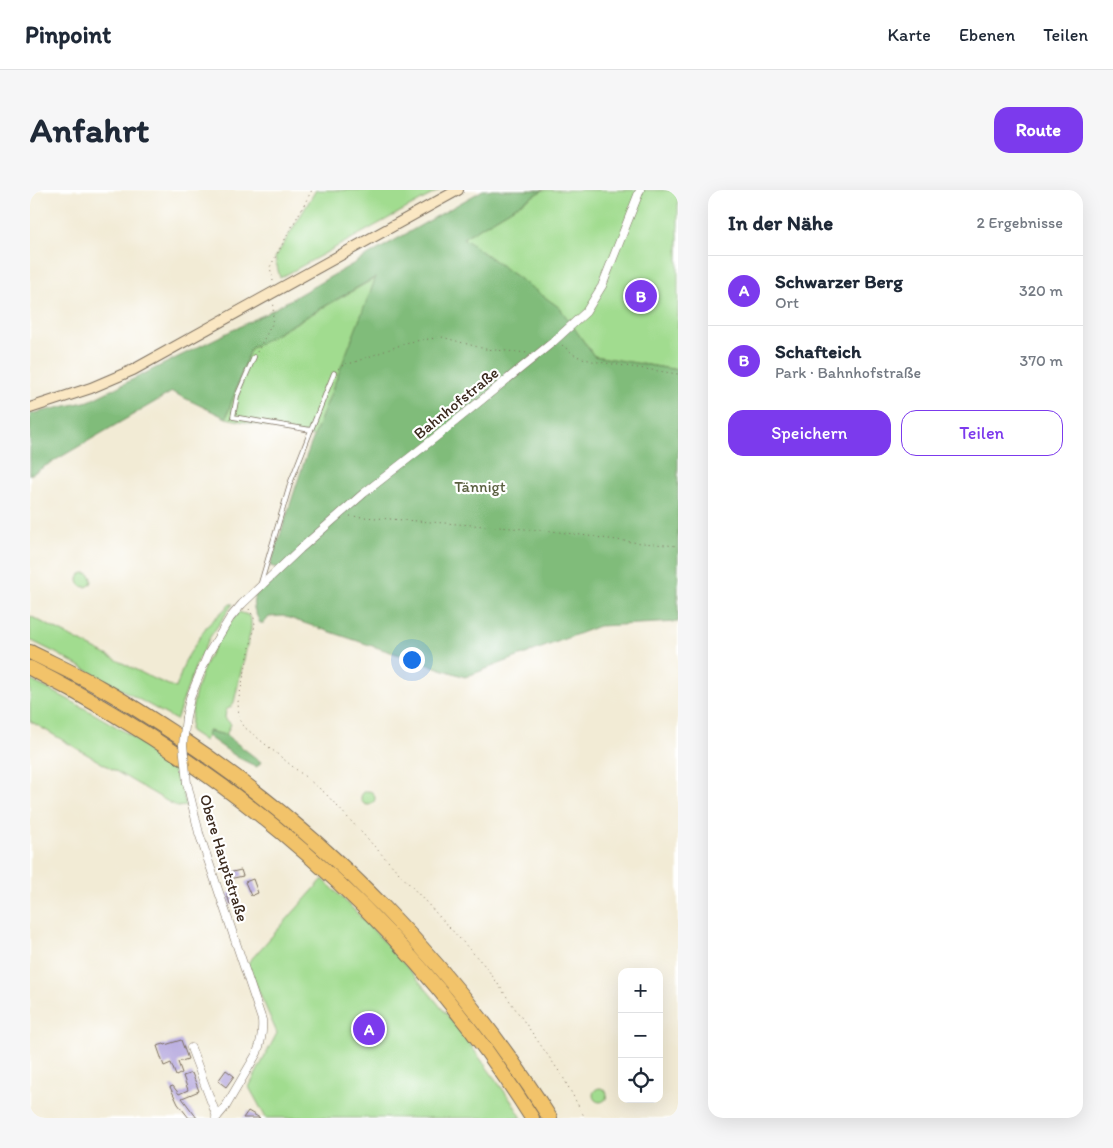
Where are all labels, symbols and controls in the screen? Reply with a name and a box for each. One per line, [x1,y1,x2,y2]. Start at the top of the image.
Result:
text: Pinpoint [25,20,111,49]
text: Karte [888,24,931,46]
text: Ebenen [959,24,1015,46]
text: Teilen [1043,24,1088,46]
button: Route [994,107,1083,153]
text: Anfahrt [30,109,149,151]
text: In der Nähe [728,210,833,235]
text: 2 Ergebnisse [977,213,1063,232]
text: Schwarzer Berg [775,270,903,293]
pin: B [625,277,657,315]
text: A [739,281,749,300]
text: 320 m [1019,281,1063,300]
text: Ort [775,293,799,312]
text: Schafteich [775,340,861,363]
text: B [739,351,749,370]
text: 370 m [1019,351,1063,370]
street label: Bahnhofstraße [410,363,502,443]
text: Park · Bahnhofstraße [775,363,921,382]
button: Speichern [728,410,891,456]
button: Teilen [901,410,1063,456]
park label: Tännigt [454,477,506,496]
your location [399,647,425,673]
street label: Obere Hauptstraße [196,792,253,924]
map controls [618,968,663,1103]
button: + [618,968,663,1013]
pin: A [353,1010,385,1048]
button: − [618,1013,663,1058]
button: locate [618,1058,663,1103]

